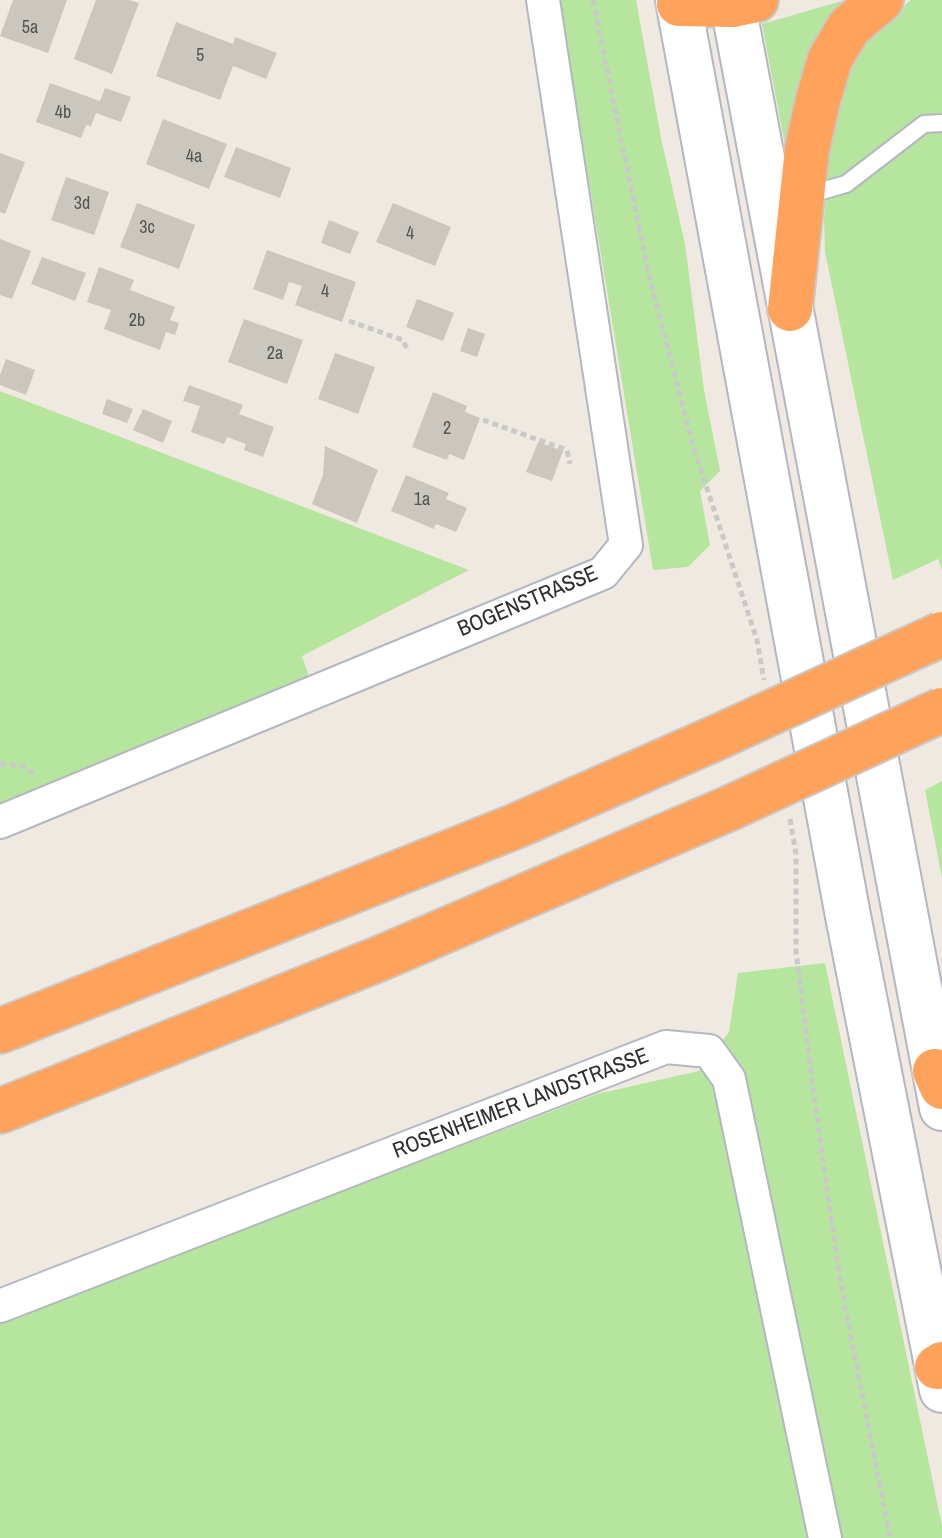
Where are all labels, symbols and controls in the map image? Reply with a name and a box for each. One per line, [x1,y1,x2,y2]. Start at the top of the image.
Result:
house number: 5a [22,17,38,39]
house number: 5 [196,45,204,67]
house number: 4b [55,102,71,124]
house number: 4a [186,146,202,168]
house number: 3d [74,193,90,215]
house number: 3c [139,217,155,239]
house number: 4 [406,223,414,245]
house number: 4 [321,281,329,303]
house number: 2b [129,310,145,332]
house number: 2a [267,343,283,365]
house number: 2 [443,418,451,440]
house number: 1a [414,489,430,511]
street label: BOGENSTRASSE [454,561,602,643]
street label: ROSENHEIMER LANDSTRASSE [389,1043,653,1165]

